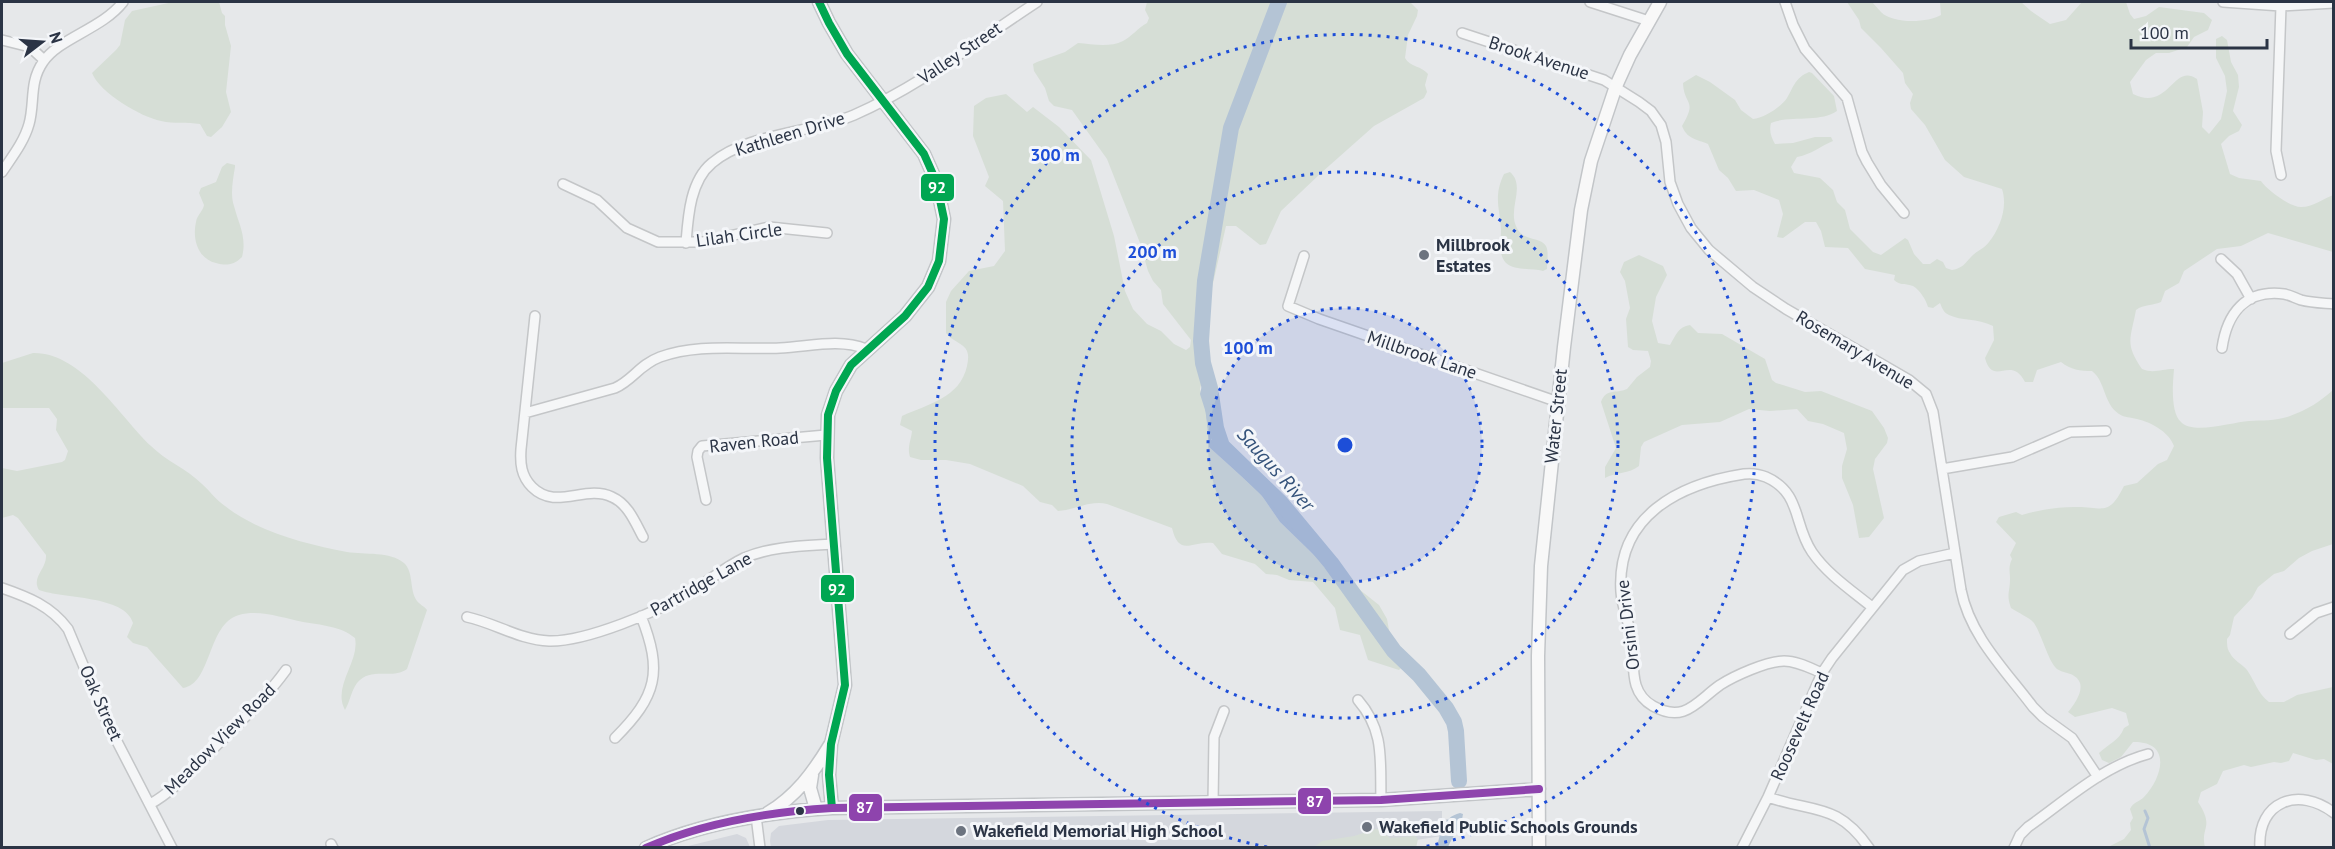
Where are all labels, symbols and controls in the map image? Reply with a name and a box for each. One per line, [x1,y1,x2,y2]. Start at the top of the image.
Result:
north arrow [12,12,72,72]
scale bar [2131,12,2268,50]
street label: Valley Street [913,16,1006,90]
text: 100 m [2140,21,2189,44]
text: N [45,30,67,46]
street label: Brook Avenue [1486,30,1592,85]
street label: Kathleen Drive [732,106,848,161]
text: 300 m [1030,143,1080,166]
line badge: 92 [920,173,955,202]
text: 92 [928,177,946,197]
street label: Lilah Circle [694,217,783,252]
place label: Millbrook Estates [1436,233,1510,277]
text: 200 m [1127,240,1177,263]
marker: Millbrook Estates [1417,248,1431,262]
street label: Rosemary Avenue [1792,305,1919,394]
street label: Millbrook Lane [1364,325,1480,384]
text: 100 m [1223,336,1273,359]
street label: Water Street [1539,367,1572,464]
water label: Saugus River [1231,422,1322,518]
street label: Raven Road [708,425,800,458]
centre of rings [1335,435,1355,455]
street label: Partridge Lane [646,546,755,621]
line badge: 92 [820,574,855,603]
text: 92 [828,579,846,599]
street label: Orsini Drive [1611,579,1644,671]
street label: Oak Street [75,662,128,744]
street label: Roosevelt Road [1765,668,1834,784]
street label: Meadow View Road [159,678,280,799]
line badge: 87 [1297,787,1332,815]
text: 87 [1306,791,1324,811]
line badge: 87 [848,793,883,822]
text: 87 [856,797,874,817]
unlabelled marker [794,805,806,817]
place label: Wakefield Public Schools Grounds [1379,815,1638,838]
place label: Wakefield Memorial High School [973,819,1224,842]
marker: Wakefield Public Schools Grounds [1360,820,1374,834]
marker: Wakefield Memorial High School [954,824,968,838]

